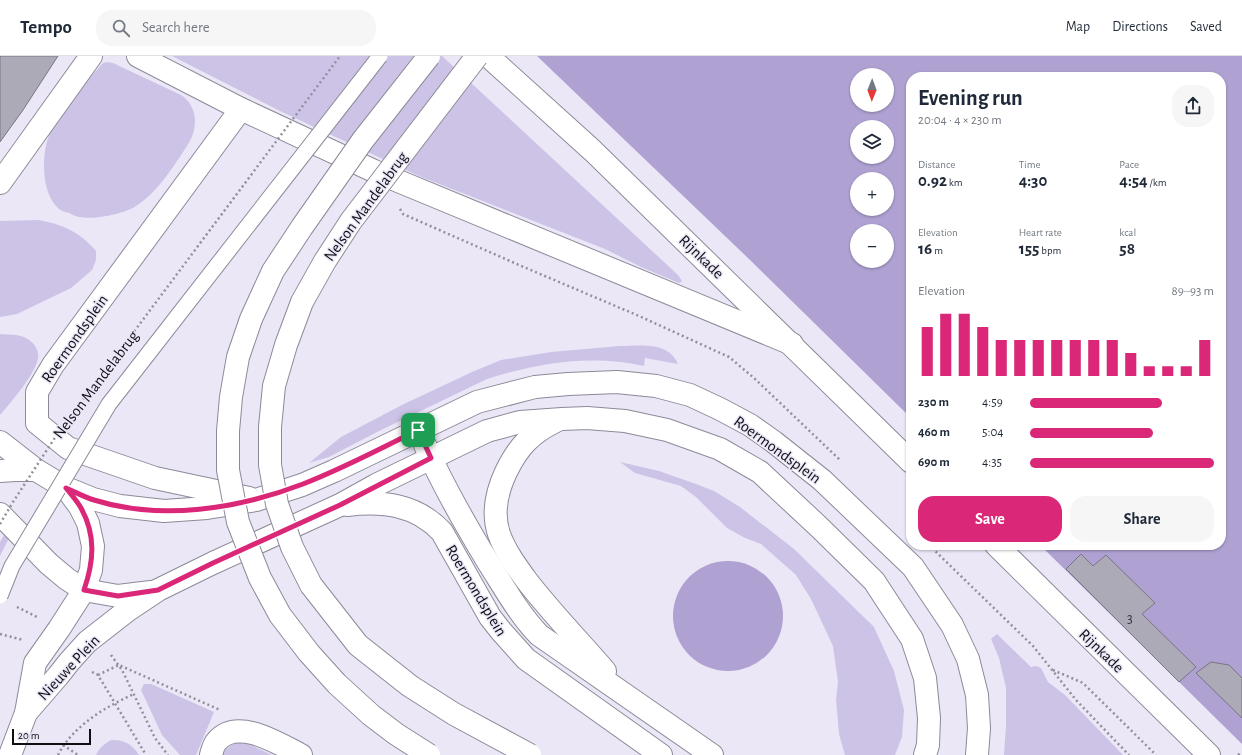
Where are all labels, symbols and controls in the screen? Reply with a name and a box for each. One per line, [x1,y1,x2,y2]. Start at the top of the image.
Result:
search box [96,10,376,46]
icon: search [110,17,132,39]
text: Tempo [20,18,72,37]
text: Search here [142,20,210,35]
text: Map [1066,20,1090,34]
text: Directions [1112,20,1168,34]
text: Saved [1190,20,1222,34]
north arrow [850,68,894,112]
map controls [850,68,894,268]
button: share [1172,85,1214,127]
text: Evening run [918,87,1023,109]
text: 20:04 · 4 × 230 m [918,114,1002,127]
button: layers [850,120,894,164]
street label: Nelson Mandelabrug [321,149,411,264]
text: Distance [918,159,955,170]
text: Time [1019,159,1041,170]
text: Pace [1119,159,1139,170]
button: + [850,172,894,216]
text: 0.92 [918,172,947,189]
text: 4:30 [1019,172,1047,189]
text: 4:54 [1119,172,1148,189]
text: km [947,177,963,188]
text: /km [1148,177,1166,188]
button: − [850,224,894,268]
text: Elevation [918,227,958,238]
text: Heart rate [1019,227,1062,238]
text: kcal [1119,227,1136,238]
street label: Rijnkade [675,232,727,282]
text: 16 [918,240,932,257]
text: 155 [1019,240,1039,257]
text: 58 [1119,240,1135,257]
text: m [932,245,943,256]
text: bpm [1039,245,1061,256]
text: Elevation [918,285,965,298]
text: 89–93 m [1172,285,1214,298]
street label: Roermondsplein [39,292,111,385]
street label: Nelson Mandelabrug [50,327,142,442]
text: 230 m [918,396,949,409]
text: 4:59 [982,396,1003,409]
pin [401,413,435,447]
street label: Roermondsplein [731,413,824,487]
icon: arrive [407,419,429,441]
text: 460 m [918,426,950,439]
text: 5:04 [982,426,1004,439]
text: 690 m [918,456,950,469]
text: 4:35 [982,456,1002,469]
button: Save [918,496,1062,542]
button: Share [1070,496,1214,542]
street label: Roermondsplein [443,542,510,639]
house number: 3 [1127,612,1133,626]
street label: Rijnkade [1075,626,1127,676]
street label: Nieuwe Plein [35,632,103,703]
scale bar [12,727,91,746]
text: 20 m [18,730,39,741]

